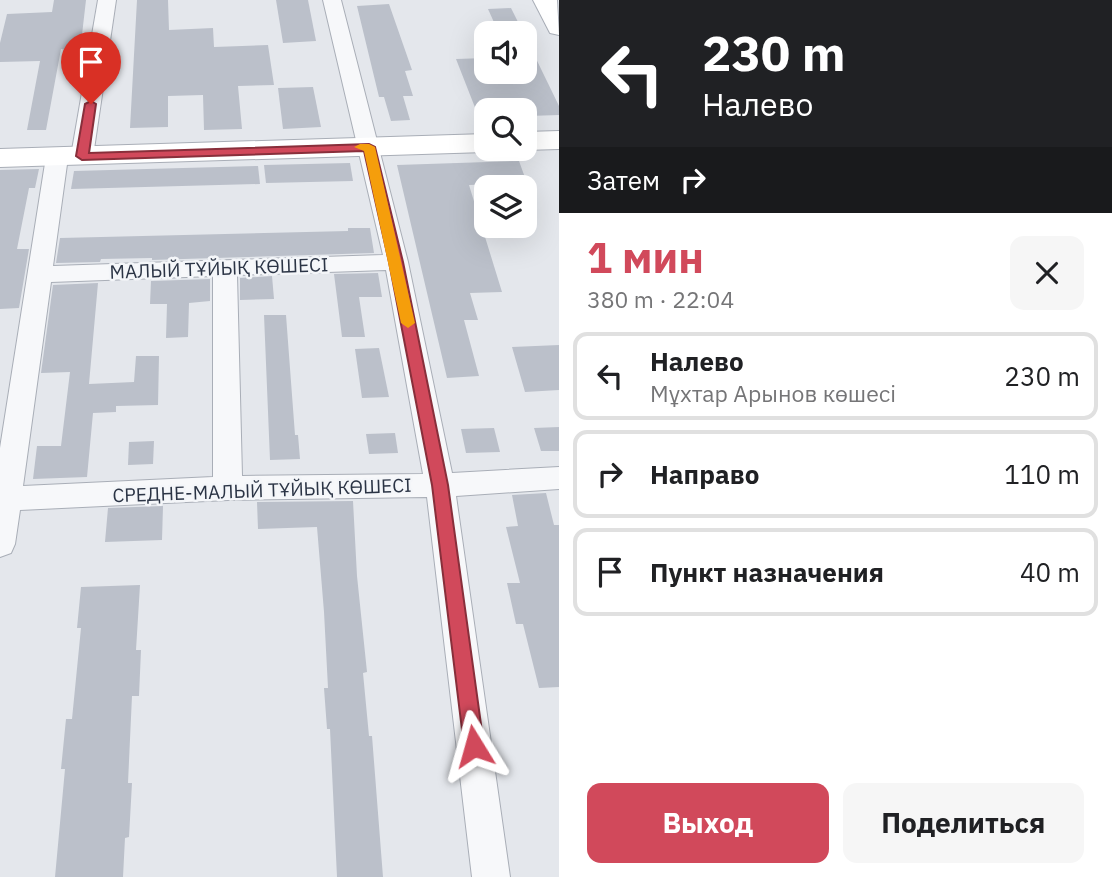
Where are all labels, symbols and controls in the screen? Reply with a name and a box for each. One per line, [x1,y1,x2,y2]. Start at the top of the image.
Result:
map controls [474,21,537,238]
button: sound [474,21,537,84]
text: 230 m [702,21,846,84]
icon: left [587,28,678,119]
pin [61,32,121,104]
icon: arrive [72,43,110,81]
text: Налево [702,83,813,125]
button: search [474,98,537,161]
icon: right [674,161,712,199]
text: Затем [587,163,660,197]
button: layers [474,175,537,238]
text: 1 мин [587,230,704,285]
button: close [1010,236,1084,310]
street label: МАЛЫЙ ТҰЙЫҚ КӨШЕСІ [109,252,329,284]
text: 380 m · 22:04 [587,284,734,314]
text: Налево [650,344,744,378]
icon: left [591,357,629,395]
text: 230 m [1004,359,1080,393]
text: Мұхтар Арынов көшесі [650,378,896,408]
icon: right [591,455,629,493]
text: Направо [650,457,759,491]
text: 110 m [1004,457,1080,491]
street label: СРЕДНЕ-МАЛЫЙ ТҰЙЫҚ КӨШЕСІ [112,473,412,507]
icon: arrive [591,553,629,591]
text: Пункт назначения [650,555,884,589]
text: 40 m [1020,555,1080,589]
position arrow [437,709,511,783]
button: Выход [587,783,829,863]
button: Поделиться [843,783,1084,863]

